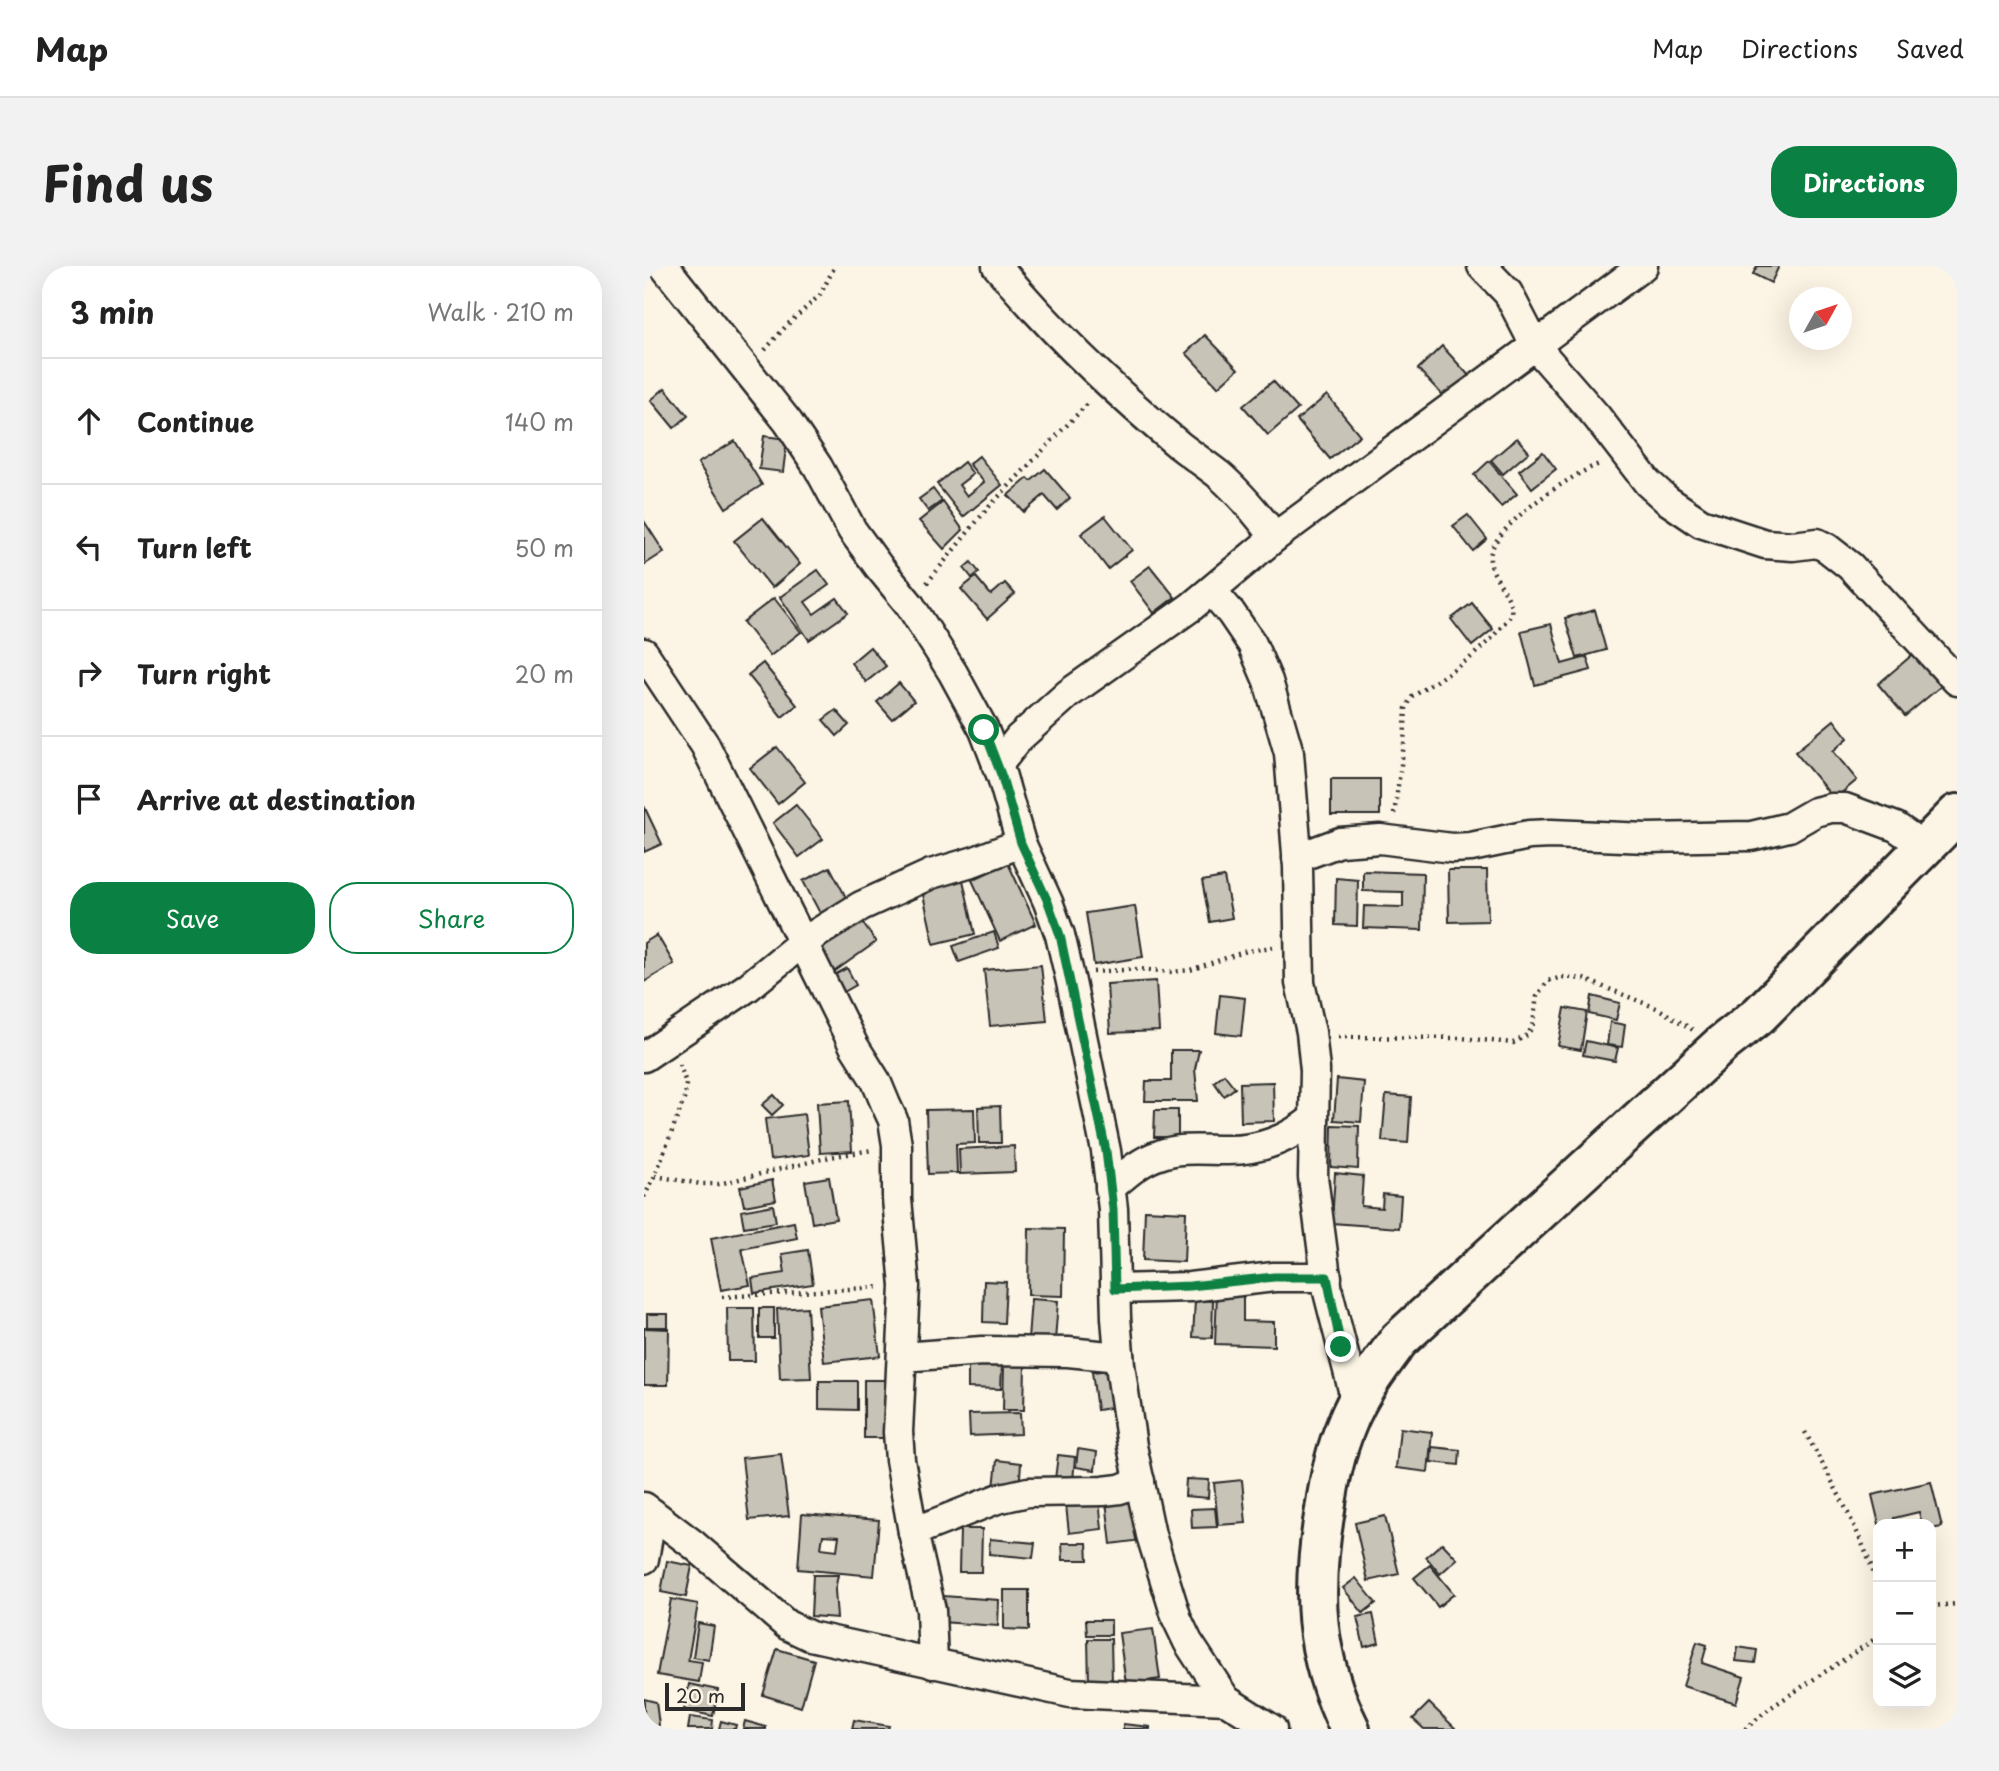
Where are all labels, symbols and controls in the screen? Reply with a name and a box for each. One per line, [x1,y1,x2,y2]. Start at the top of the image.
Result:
text: Map [35,23,108,73]
text: Map [1652,30,1703,66]
text: Directions [1741,30,1858,66]
text: Saved [1896,30,1964,66]
text: Find us [42,145,213,219]
button: Directions [1771,146,1957,218]
north arrow [1789,287,1852,350]
text: 3 min [70,289,155,334]
text: Walk · 210 m [427,294,574,329]
icon: ahead [70,402,108,440]
text: Continue [137,402,254,441]
text: 140 m [505,404,574,439]
icon: left [70,528,108,566]
text: Turn left [137,528,252,567]
text: 50 m [514,530,574,565]
icon: right [70,654,108,692]
text: Turn right [137,654,271,693]
text: 20 m [515,656,574,691]
route start [968,714,999,745]
icon: arrive [70,780,108,818]
text: Arrive at destination [137,780,416,819]
button: Save [70,882,315,954]
button: Share [329,882,574,954]
route end [1325,1331,1356,1362]
map controls [1873,1519,1936,1708]
button: + [1873,1519,1936,1582]
button: − [1873,1582,1936,1645]
button: layers [1873,1645,1936,1708]
scale bar [665,1680,746,1712]
text: 20 m [676,1681,725,1709]

